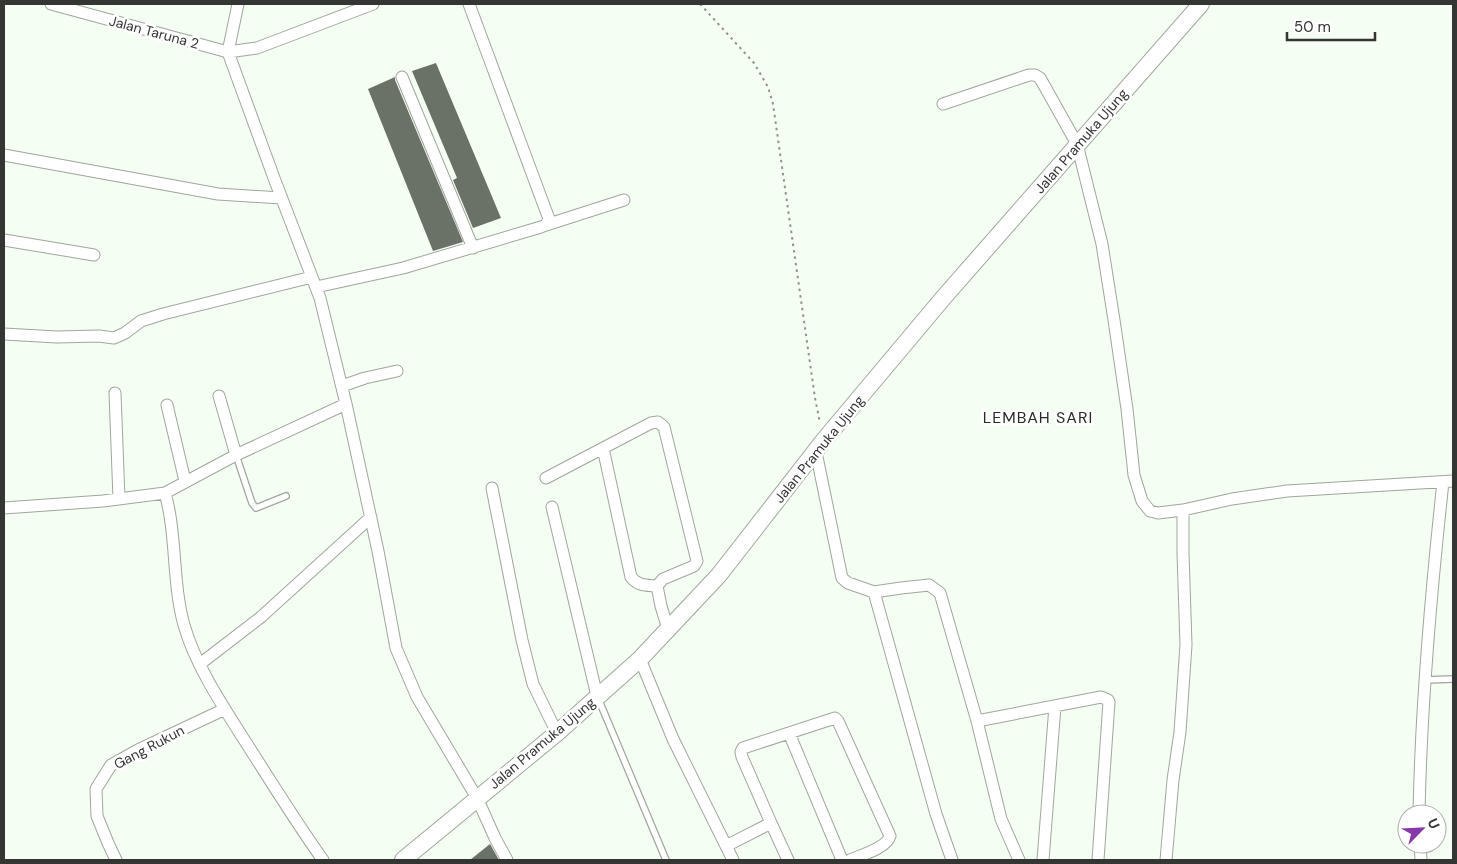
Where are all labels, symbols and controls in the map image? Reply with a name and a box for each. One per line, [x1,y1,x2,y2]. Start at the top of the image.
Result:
scale bar [1287,10,1374,42]
street label: Jalan Taruna 2 [107,11,201,53]
text: 50 m [1294,17,1331,37]
street label: Jalan Pramuka Ujung [1030,85,1132,197]
street label: Jalan Pramuka Ujung [770,391,868,506]
district label: LEMBAH SARI [983,407,1093,428]
street label: Jalan Pramuka Ujung [485,693,599,793]
street label: Gang Rukun [111,721,187,773]
north arrow [1397,804,1447,854]
text: U [1424,816,1444,832]

